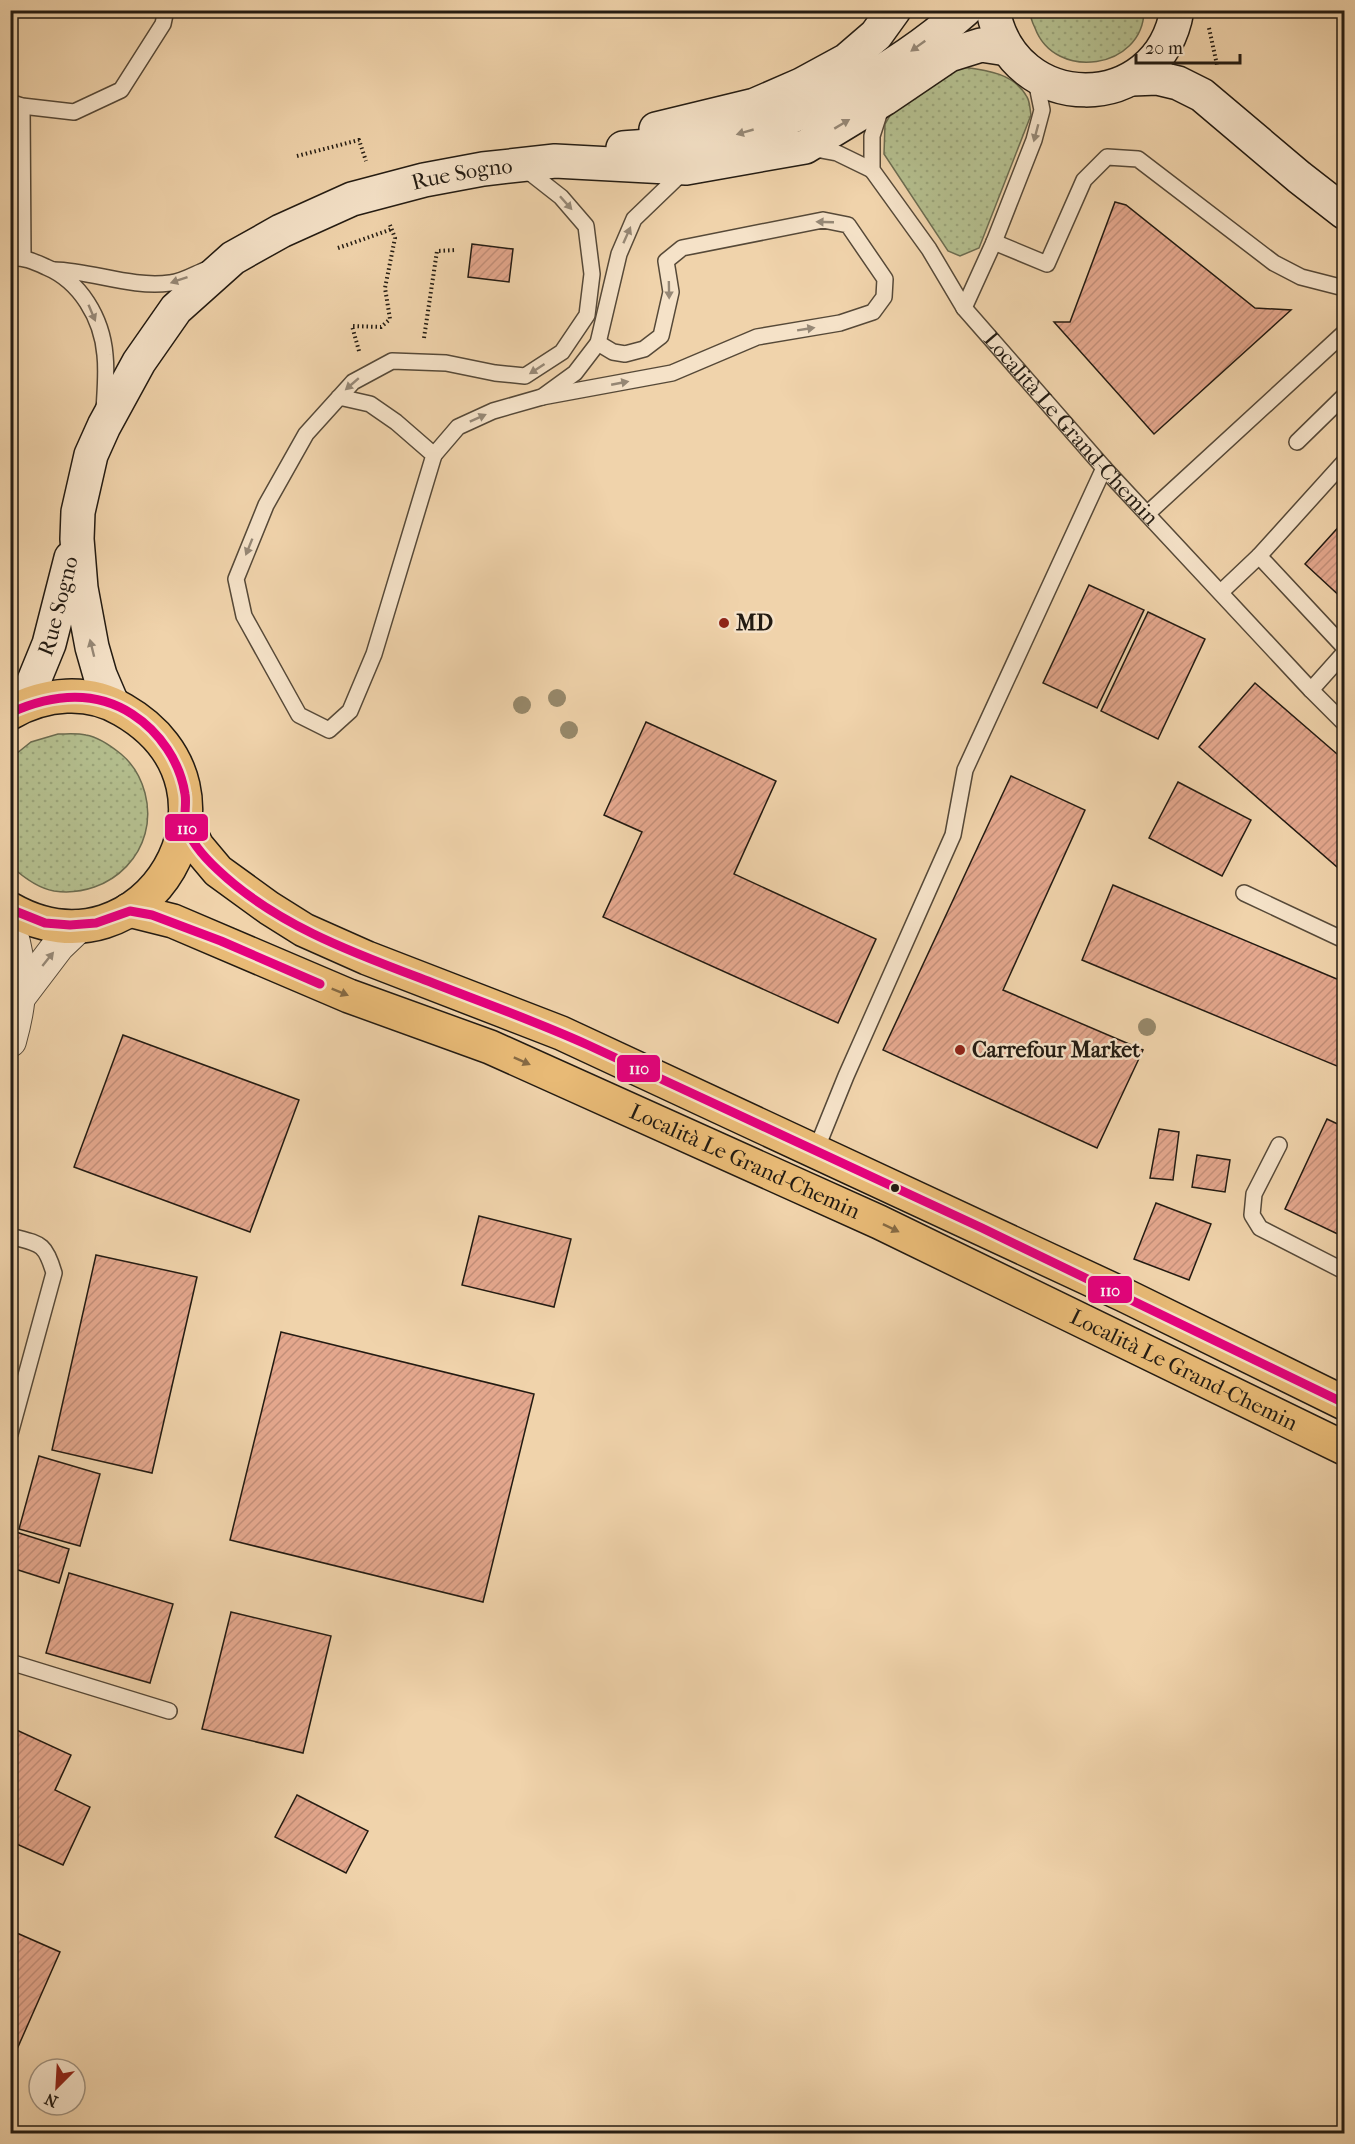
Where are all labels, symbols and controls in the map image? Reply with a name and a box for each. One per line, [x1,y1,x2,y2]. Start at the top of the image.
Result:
scale bar [1136,27,1240,65]
text: 20 m [1145,38,1183,59]
one-way arrow [911,40,927,52]
one-way arrow [834,119,850,130]
one-way arrow [1030,124,1040,142]
one-way arrow [736,128,754,137]
street label: Rue Sogno [409,153,514,196]
one-way arrow [559,195,572,210]
one-way arrow [815,218,834,227]
one-way arrow [622,226,632,244]
one-way arrow [170,276,188,285]
one-way arrow [664,281,674,300]
one-way arrow [88,304,97,321]
one-way arrow [796,324,815,333]
street label: Località Le Grand-Chemin [978,327,1164,531]
one-way arrow [529,363,545,374]
one-way arrow [345,378,360,391]
one-way arrow [610,378,629,387]
one-way arrow [469,413,487,423]
one-way arrow [244,539,254,557]
street label: Rue Sogno [32,554,84,660]
place label: MD [735,610,773,636]
marker: MD [717,616,731,630]
one-way arrow [87,639,97,657]
line badge: 110 [164,813,209,842]
text: 110 [177,819,197,838]
one-way arrow [41,951,54,967]
one-way arrow [331,988,349,997]
place label: Carrefour Market [972,1037,1141,1063]
marker: Carrefour Market [953,1043,967,1057]
line badge: 110 [616,1054,661,1083]
one-way arrow [514,1057,531,1066]
text: 110 [629,1059,649,1078]
street label: Località Le Grand-Chemin [626,1099,864,1225]
unlabelled marker [889,1182,901,1194]
one-way arrow [883,1223,900,1233]
line badge: 110 [1087,1275,1133,1304]
text: 110 [1100,1281,1120,1300]
street label: Località Le Grand-Chemin [1066,1304,1302,1436]
north arrow [27,2057,87,2117]
text: N [41,2089,61,2111]

